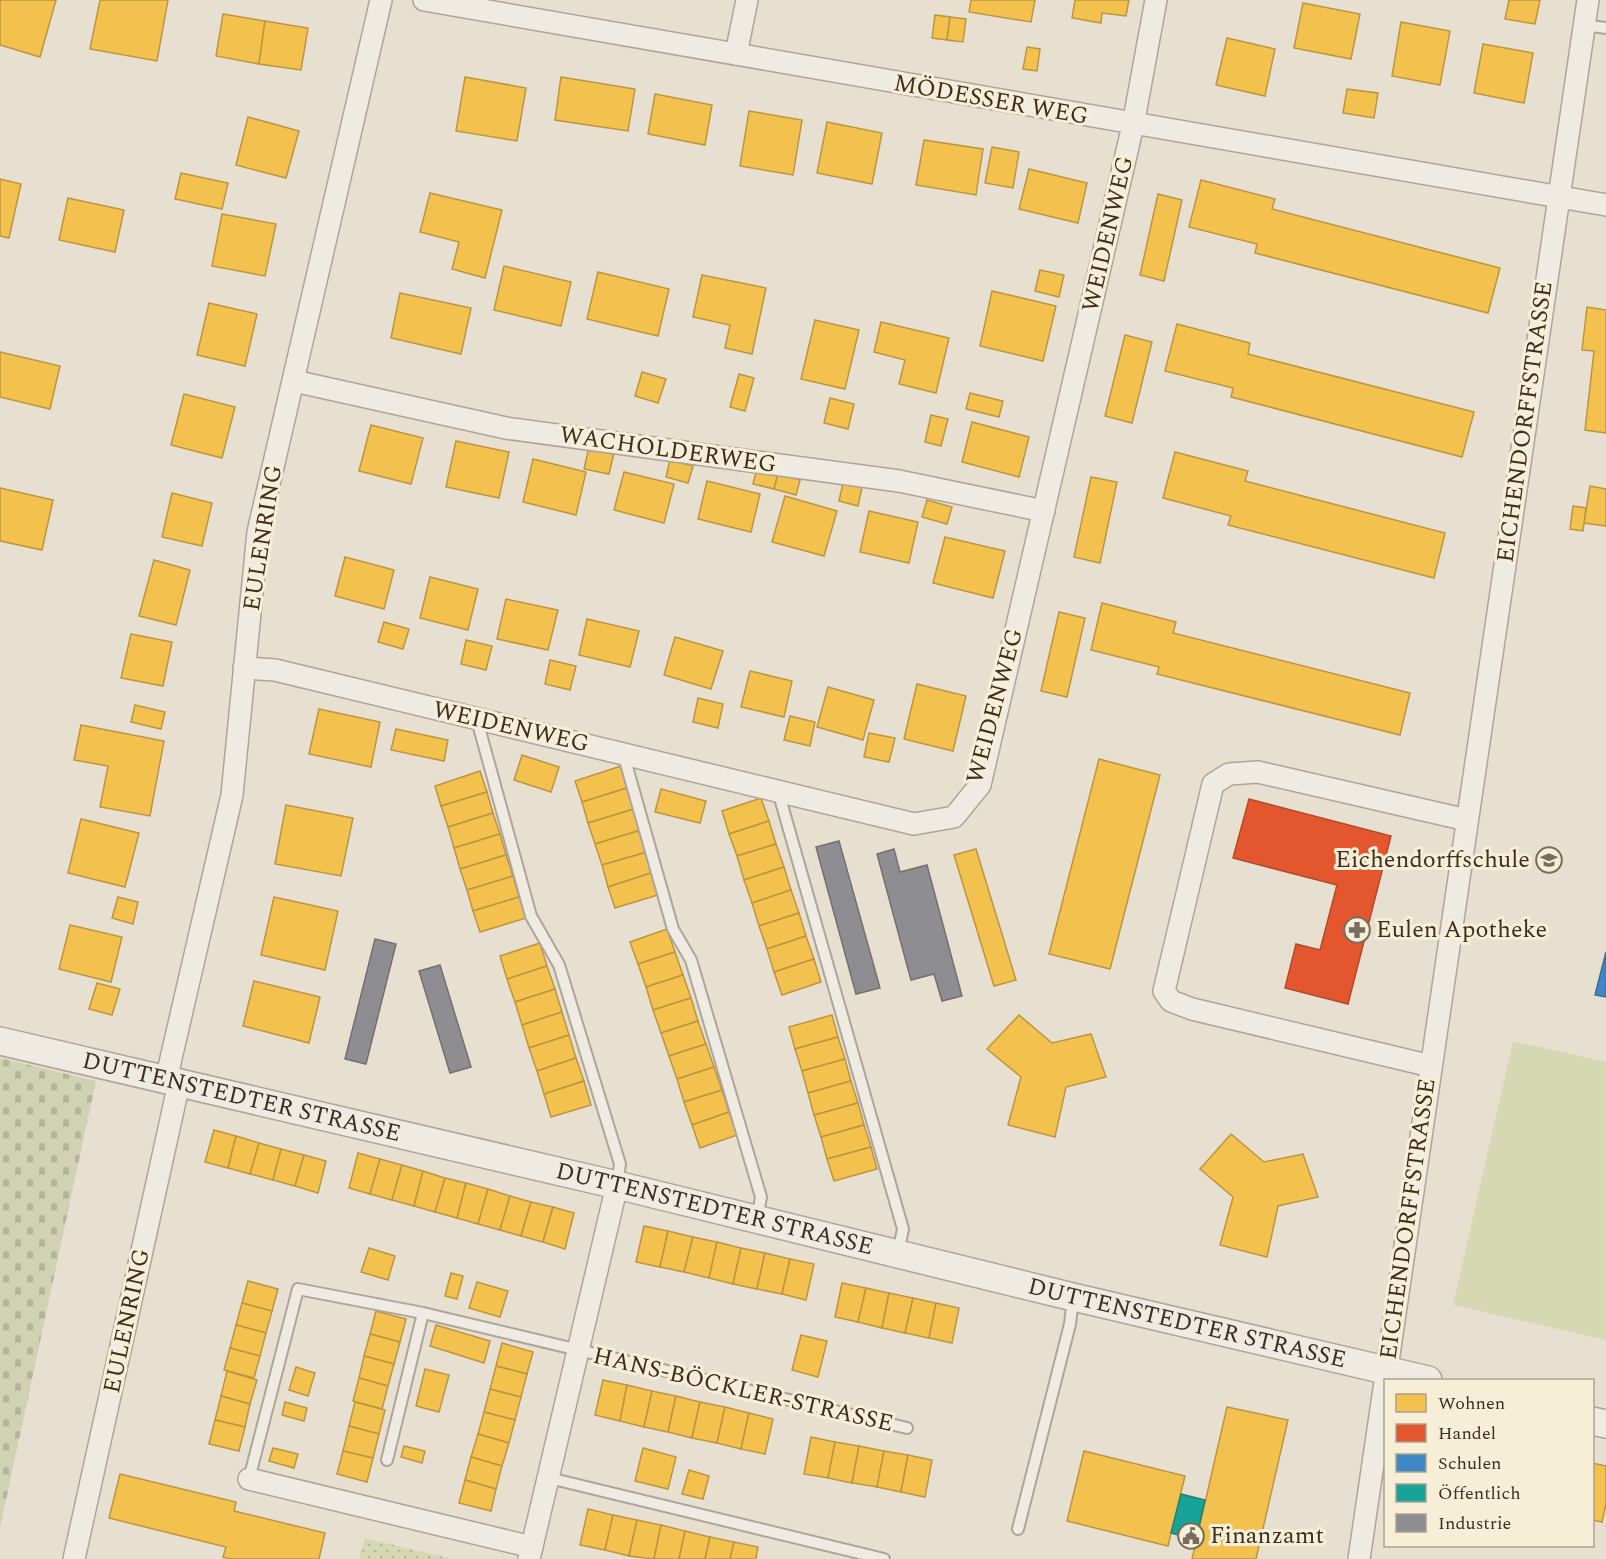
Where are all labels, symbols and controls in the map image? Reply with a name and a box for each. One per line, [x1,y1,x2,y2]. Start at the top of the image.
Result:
street label: MÖDESSER WEG [891,65,1091,135]
street label: WEIDENWEG [1073,152,1143,316]
street label: EICHENDORFFSTRASSE [1487,279,1563,565]
street label: WACHOLDERWEG [557,417,779,483]
street label: EULENRING [234,462,292,614]
street label: WEIDENWEG [957,624,1033,788]
street label: WEIDENWEG [429,692,593,762]
place label: Eichendorffschule [1335,842,1530,878]
school or university icon: Eichendorffschule [1534,845,1564,875]
place label: Eulen Apotheke [1376,912,1547,948]
pharmacy icon: Eulen Apotheke [1342,915,1372,945]
street label: DUTTENSTEDTER STRASSE [79,1043,404,1152]
street label: EICHENDORFFSTRASSE [1370,1076,1446,1362]
street label: DUTTENSTEDTER STRASSE [552,1153,877,1265]
street label: EULENRING [94,1245,160,1397]
street label: DUTTENSTEDTER STRASSE [1024,1268,1350,1378]
street label: HANS-BÖCKLER-STRASSE [589,1338,897,1442]
legend [1384,1379,1594,1547]
text: Wohnen [1438,1390,1505,1417]
text: Handel [1438,1420,1496,1447]
text: Schulen [1438,1450,1502,1477]
text: Öffentlich [1438,1480,1521,1507]
text: Industrie [1438,1510,1511,1537]
place label: Finanzamt [1210,1518,1324,1554]
public building icon: Finanzamt [1176,1521,1206,1551]

